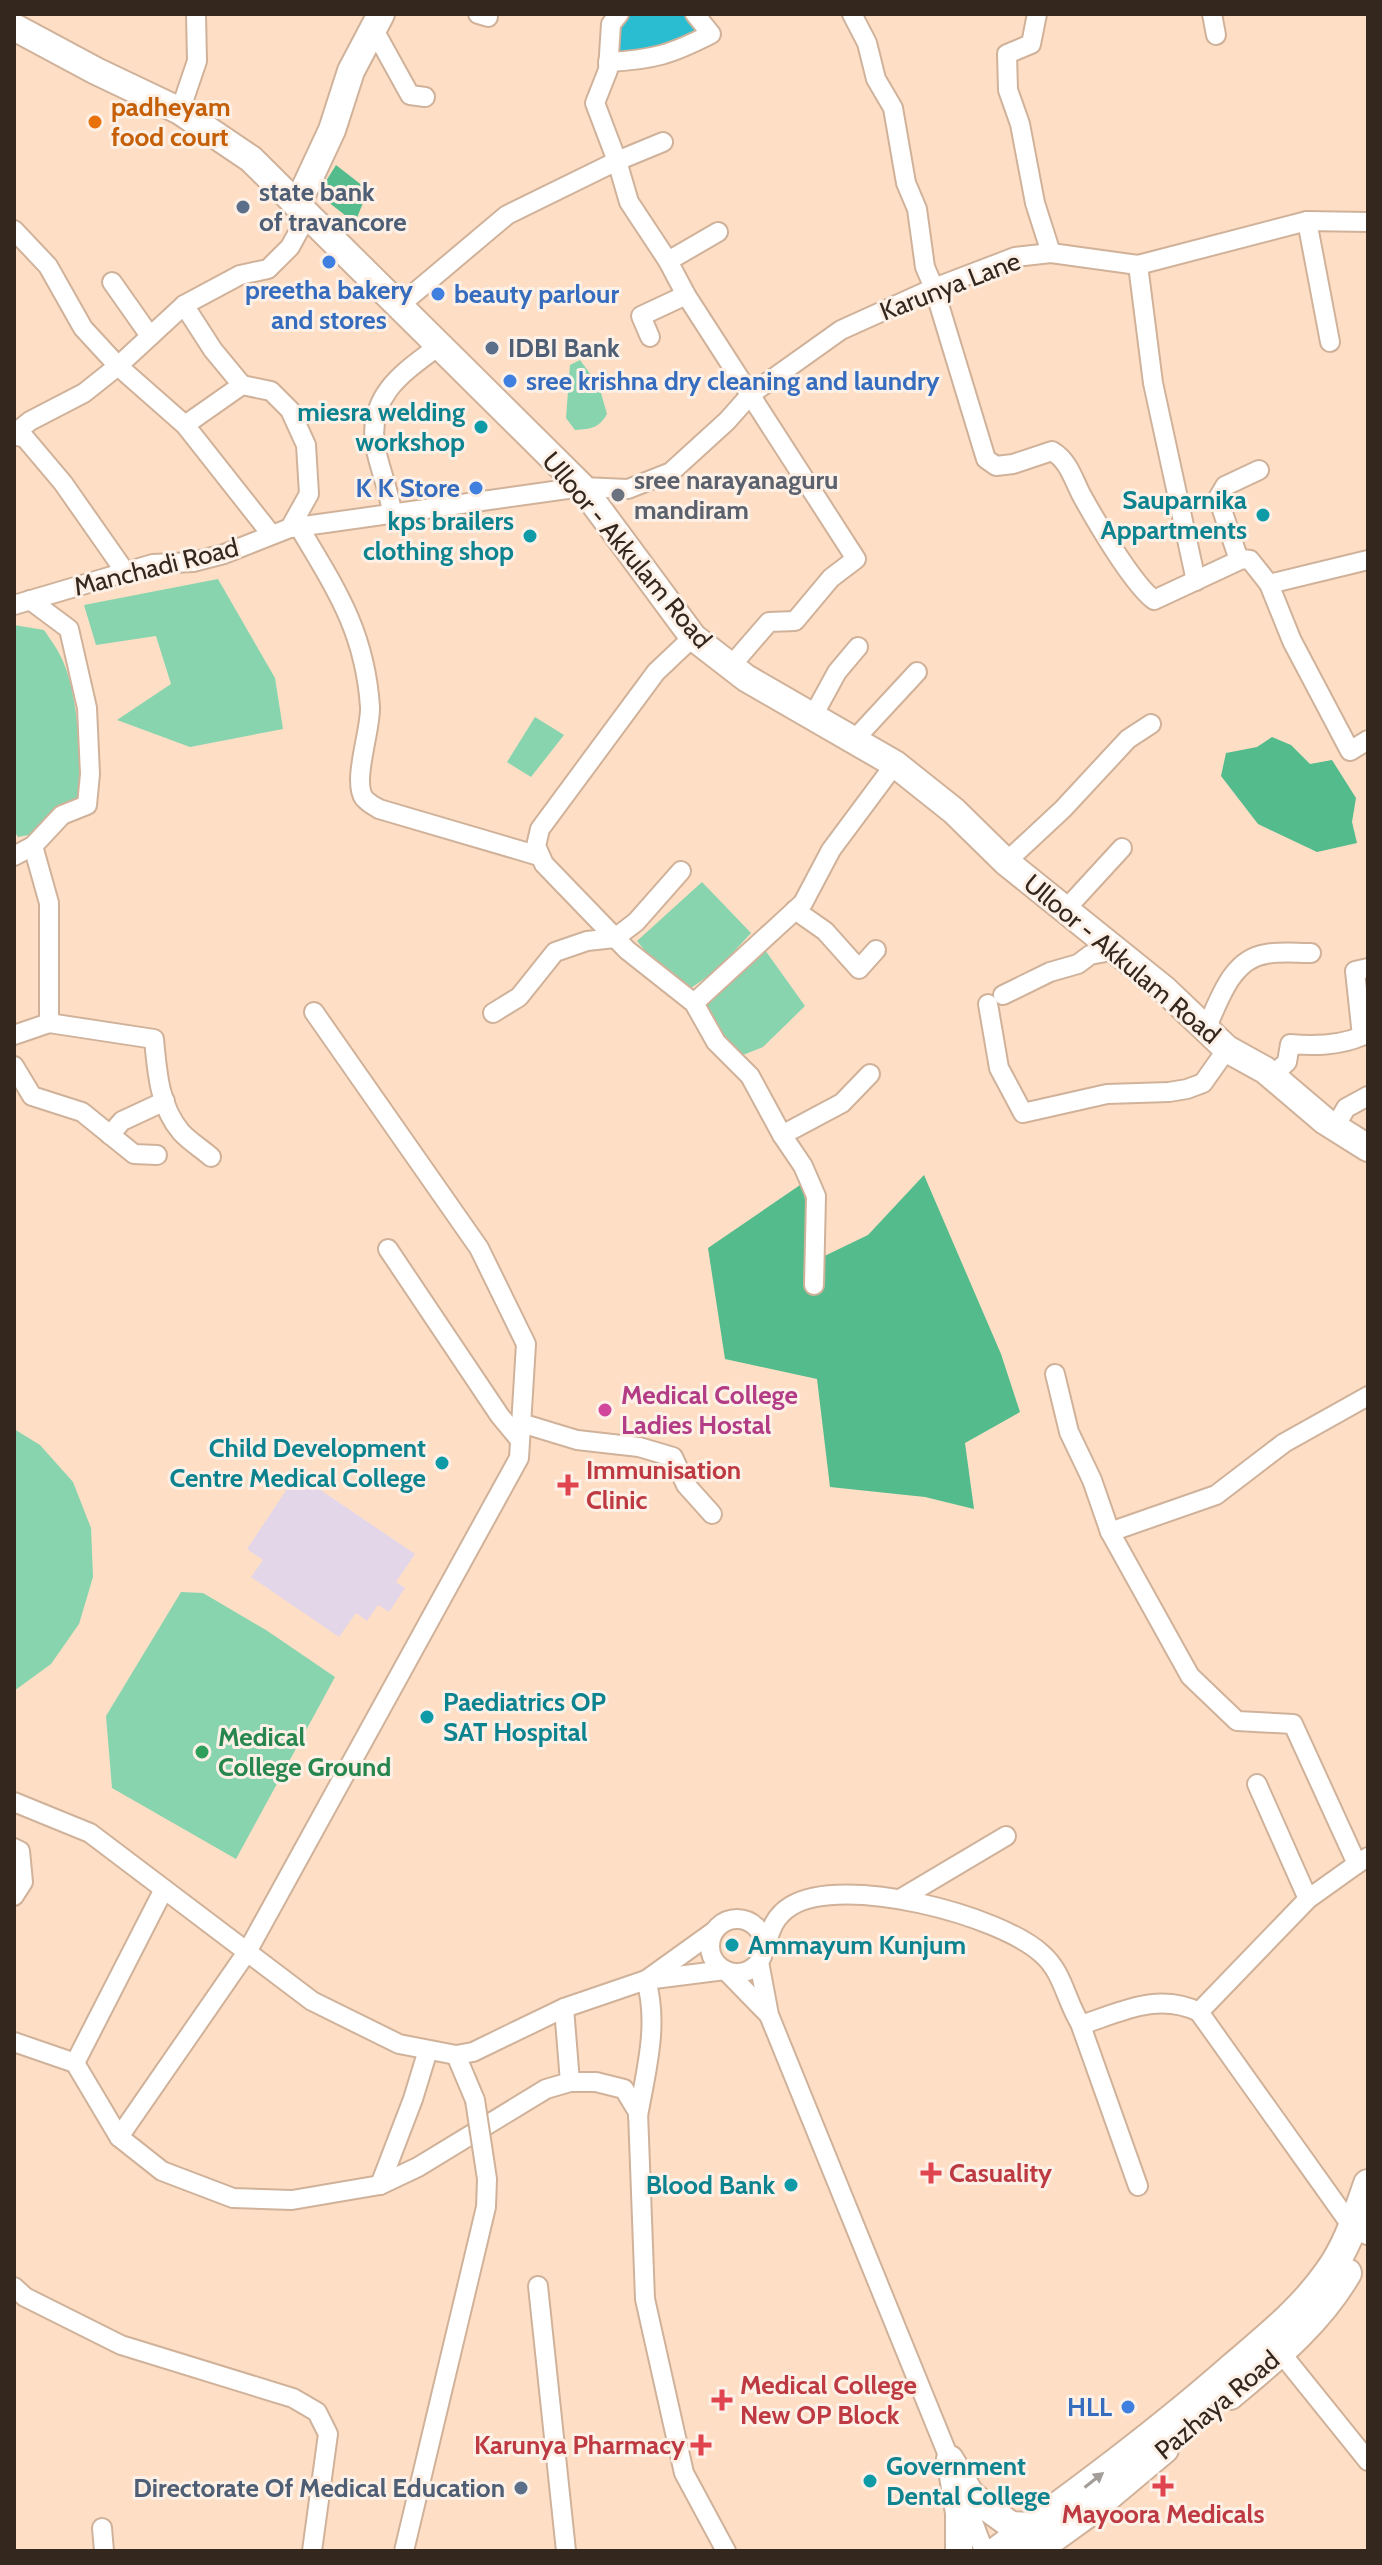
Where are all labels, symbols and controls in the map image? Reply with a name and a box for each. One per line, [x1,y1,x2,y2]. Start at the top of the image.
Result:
place label: padheyam food court [111,91,231,153]
marker: padheyam food court [86,113,104,131]
place label: state bank of travancore [259,176,407,238]
marker: state bank of travancore [234,198,252,216]
street label: Karunya Lane [875,245,1025,327]
marker: preetha bakery and stores [320,253,338,271]
place label: preetha bakery and stores [245,274,413,336]
place label: beauty parlour [454,278,619,310]
marker: beauty parlour [429,285,447,303]
place label: IDBI Bank [508,332,620,364]
marker: IDBI Bank [483,339,501,357]
place label: sree krishna dry cleaning and laundry [526,365,940,397]
marker: sree krishna dry cleaning and laundry [501,372,519,390]
place label: miesra welding workshop [297,396,465,458]
marker: miesra welding workshop [472,418,490,436]
street label: Ulloor - Akkulam Road [535,445,719,655]
place label: sree narayanaguru mandiram [634,464,838,526]
place label: K K Store [355,472,460,504]
marker: K K Store [467,479,485,497]
place label: Sauparnika Appartments [1100,484,1247,546]
marker: sree narayanaguru mandiram [609,486,627,504]
place label: kps brailers clothing shop [363,505,514,567]
marker: Sauparnika Appartments [1254,506,1272,524]
marker: kps brailers clothing shop [521,527,539,545]
street label: Manchadi Road [70,531,242,603]
street label: Ulloor - Akkulam Road [1017,867,1227,1051]
place label: Medical College Ladies Hostal [621,1379,798,1441]
marker: Medical College Ladies Hostal [596,1401,614,1419]
place label: Child Development Centre Medical College [169,1432,426,1494]
marker: Child Development Centre Medical College [433,1454,451,1472]
place label: Immunisation Clinic [586,1454,741,1516]
marker: Immunisation Clinic [557,1474,579,1496]
place label: Paediatrics OP SAT Hospital [443,1686,606,1748]
marker: Paediatrics OP SAT Hospital [418,1708,436,1726]
place label: Medical College Ground [218,1721,391,1783]
marker: Medical College Ground [193,1743,211,1761]
place label: Ammayum Kunjum [748,1929,966,1961]
marker: Ammayum Kunjum [723,1936,741,1954]
place label: Casuality [949,2157,1052,2189]
marker: Casuality [920,2162,942,2184]
place label: Blood Bank [646,2169,775,2201]
marker: Blood Bank [782,2176,800,2194]
street label: Pazhaya Road [1148,2344,1286,2466]
place label: Medical College New OP Block [740,2369,917,2431]
marker: Medical College New OP Block [711,2389,733,2411]
place label: HLL [1067,2391,1112,2423]
marker: HLL [1119,2398,1137,2416]
place label: Karunya Pharmacy [474,2429,685,2461]
marker: Karunya Pharmacy [692,2436,710,2454]
place label: Government Dental College [886,2450,1050,2512]
place label: Directorate Of Medical Education [133,2472,505,2504]
marker: Government Dental College [861,2472,879,2490]
one-way arrow [1084,2473,1104,2489]
marker: Mayoora Medicals [1154,2477,1172,2495]
marker: Directorate Of Medical Education [512,2479,530,2497]
place label: Mayoora Medicals [1062,2498,1264,2530]

